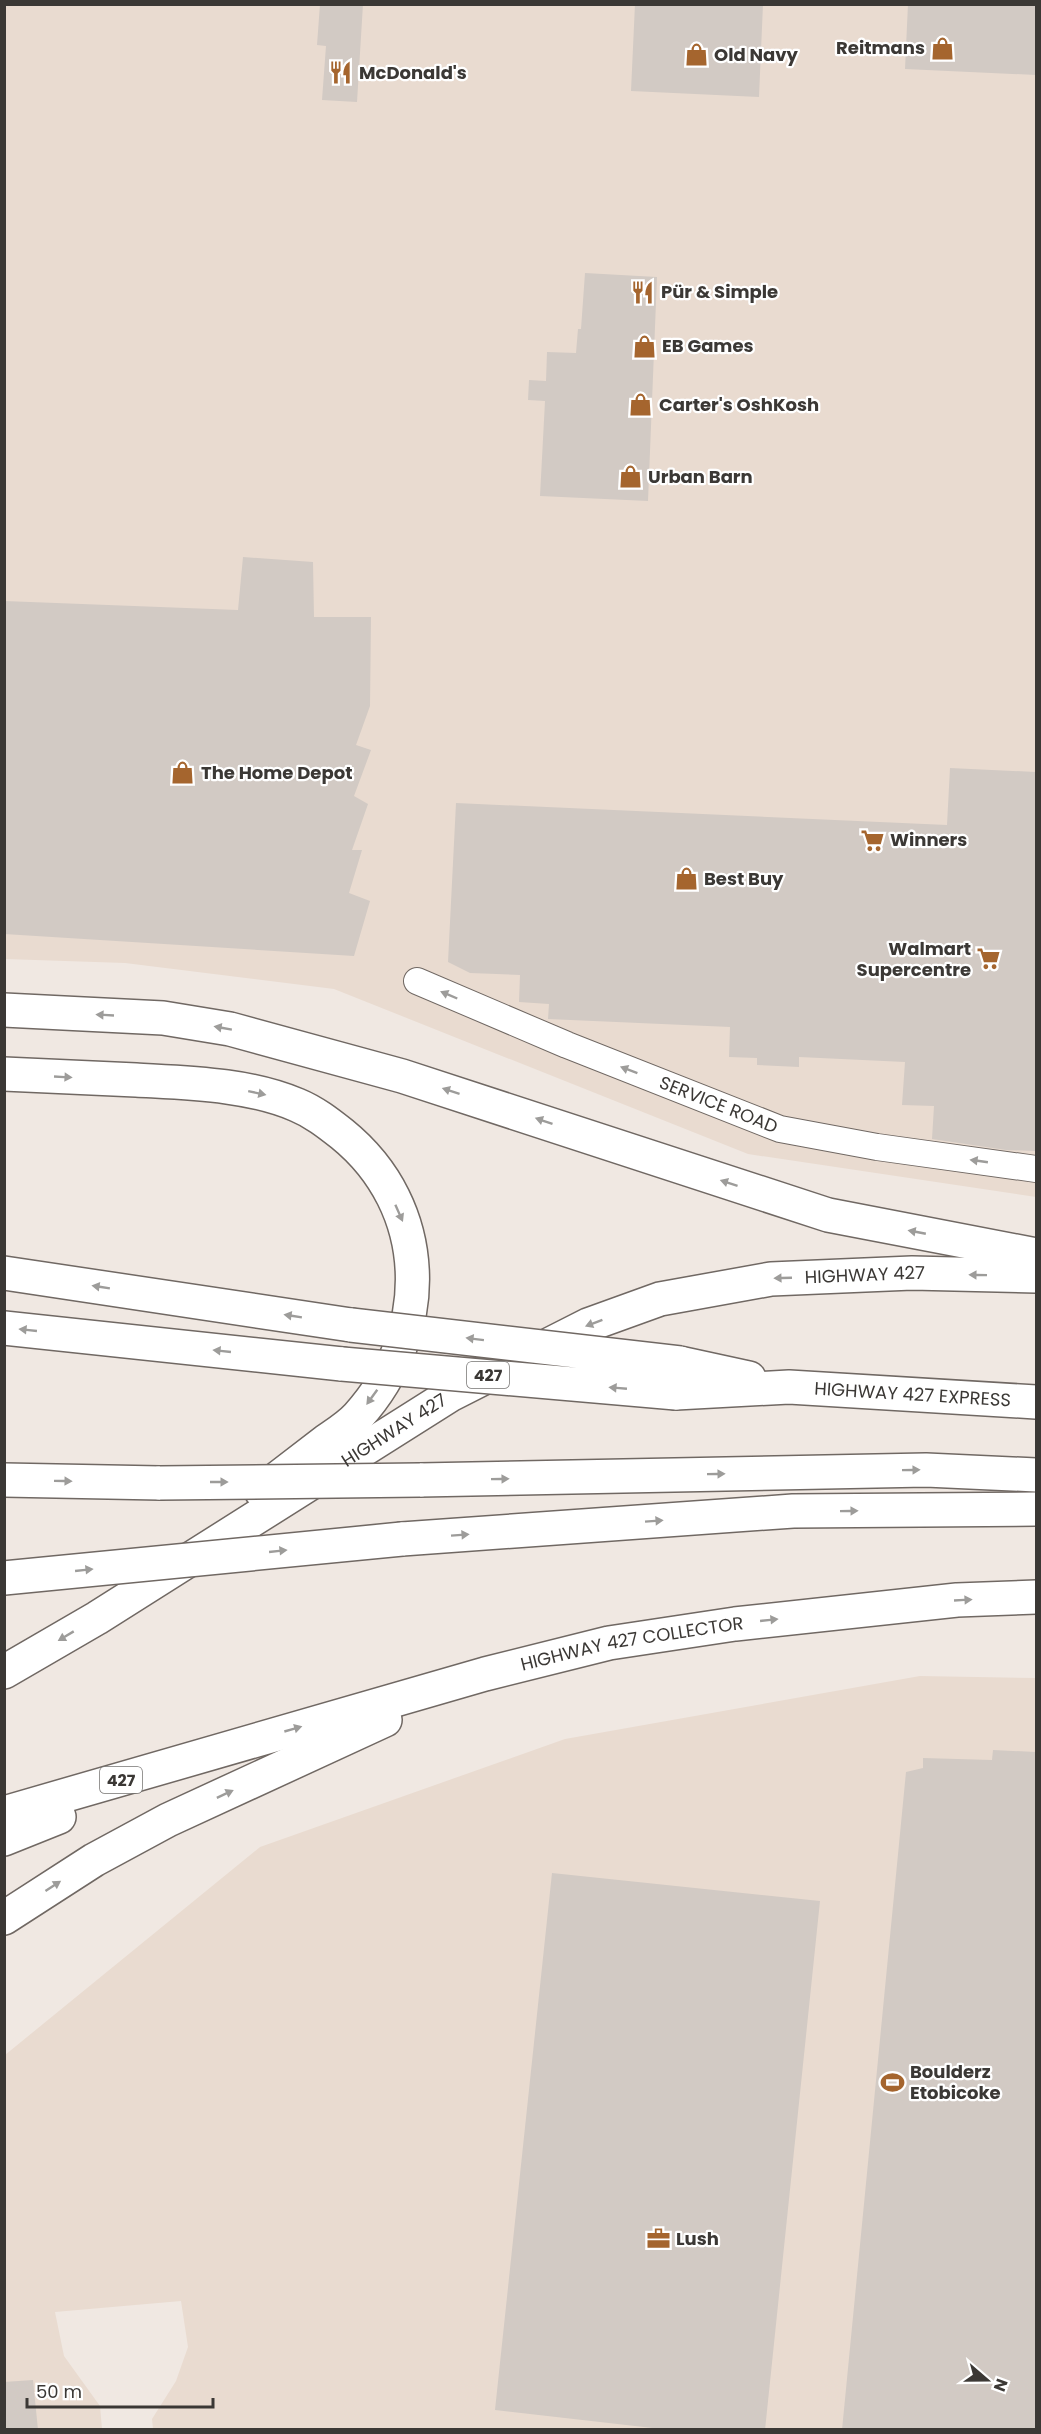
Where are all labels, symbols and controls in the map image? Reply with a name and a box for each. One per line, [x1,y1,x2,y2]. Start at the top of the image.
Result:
place label: Reitmans [836,35,925,60]
shop icon: Reitmans [930,35,956,61]
shop icon: Old Navy [683,42,709,68]
place label: Old Navy [714,42,799,67]
restaurant icon: McDonald's [328,60,354,86]
place label: McDonald's [359,60,467,85]
restaurant icon: Pür & Simple [630,279,656,305]
place label: Pür & Simple [661,279,778,304]
shop icon: EB Games [631,333,657,359]
place label: EB Games [662,333,754,358]
shop icon: Carter's OshKosh [628,392,654,418]
place label: Carter's OshKosh [659,392,819,417]
shop icon: Urban Barn [617,464,643,490]
place label: Urban Barn [648,464,753,489]
shop icon: The Home Depot [170,760,196,786]
place label: The Home Depot [201,760,352,785]
supermarket icon: Winners [859,827,885,853]
place label: Winners [890,827,967,852]
shop icon: Best Buy [673,866,699,892]
place label: Best Buy [704,866,784,891]
place label: Walmart Supercentre [857,936,971,982]
supermarket icon: Walmart Supercentre [976,946,1002,972]
one-way arrow [440,990,458,1000]
one-way arrow [95,1011,114,1020]
one-way arrow [213,1023,232,1032]
one-way arrow [620,1065,638,1075]
street label: SERVICE ROAD [656,1070,782,1139]
one-way arrow [53,1072,72,1081]
one-way arrow [442,1086,460,1095]
one-way arrow [248,1089,266,1099]
one-way arrow [535,1116,553,1126]
one-way arrow [969,1156,988,1165]
one-way arrow [720,1178,738,1187]
one-way arrow [395,1204,405,1222]
one-way arrow [908,1227,927,1236]
street label: HIGHWAY 427 [804,1260,925,1290]
one-way arrow [969,1270,988,1280]
one-way arrow [774,1274,793,1283]
one-way arrow [91,1283,110,1292]
one-way arrow [284,1312,303,1321]
one-way arrow [585,1319,603,1328]
one-way arrow [18,1325,37,1335]
one-way arrow [466,1334,485,1344]
one-way arrow [212,1346,231,1356]
road number: 427 [467,1362,509,1388]
street label: HIGHWAY 427 EXPRESS [814,1376,1012,1412]
one-way arrow [608,1383,627,1393]
street label: HIGHWAY 427 [336,1387,451,1472]
one-way arrow [366,1388,378,1404]
one-way arrow [901,1465,920,1475]
one-way arrow [706,1469,725,1479]
one-way arrow [490,1474,509,1483]
one-way arrow [53,1476,72,1486]
one-way arrow [209,1477,228,1487]
one-way arrow [840,1506,859,1516]
one-way arrow [645,1516,664,1526]
one-way arrow [450,1530,469,1539]
one-way arrow [268,1546,287,1556]
one-way arrow [74,1565,93,1575]
one-way arrow [953,1595,972,1605]
street label: HIGHWAY 427 COLLECTOR [518,1610,745,1677]
one-way arrow [759,1615,778,1625]
one-way arrow [58,1631,74,1642]
one-way arrow [285,1724,303,1733]
road number: 427 [100,1767,142,1793]
one-way arrow [216,1789,233,1798]
one-way arrow [45,1880,61,1892]
place label: Boulderz Etobicoke [910,2059,1001,2105]
sports icon: Boulderz Etobicoke [879,2069,905,2095]
office icon: Lush [645,2226,671,2252]
place label: Lush [676,2226,719,2251]
north arrow [957,2350,1017,2410]
scale bar [27,2371,213,2409]
text: N [988,2375,1013,2395]
text: 50 m [36,2379,82,2404]

